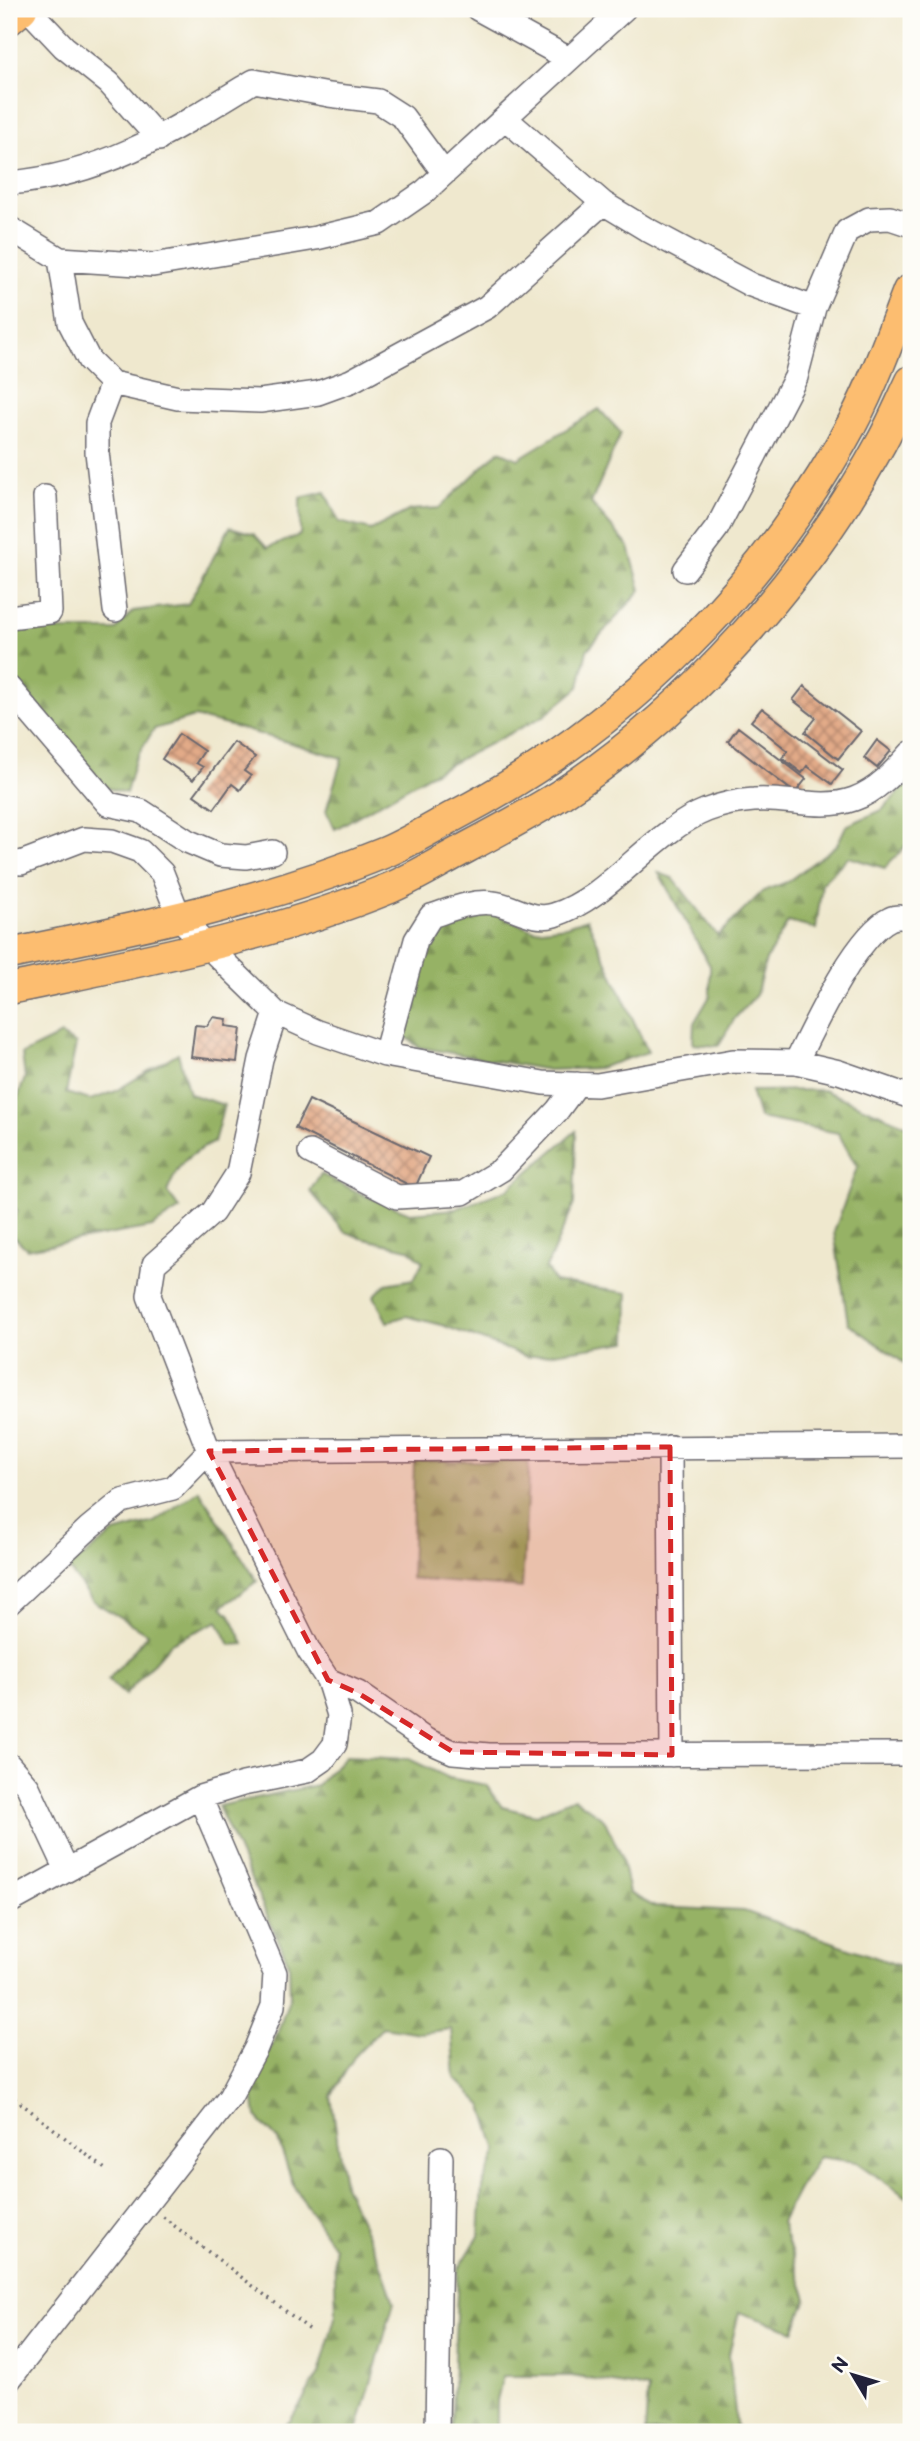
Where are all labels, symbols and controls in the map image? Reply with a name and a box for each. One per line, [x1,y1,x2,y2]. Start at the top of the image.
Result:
north arrow [818,2340,888,2410]
text: N [827,2353,854,2378]

